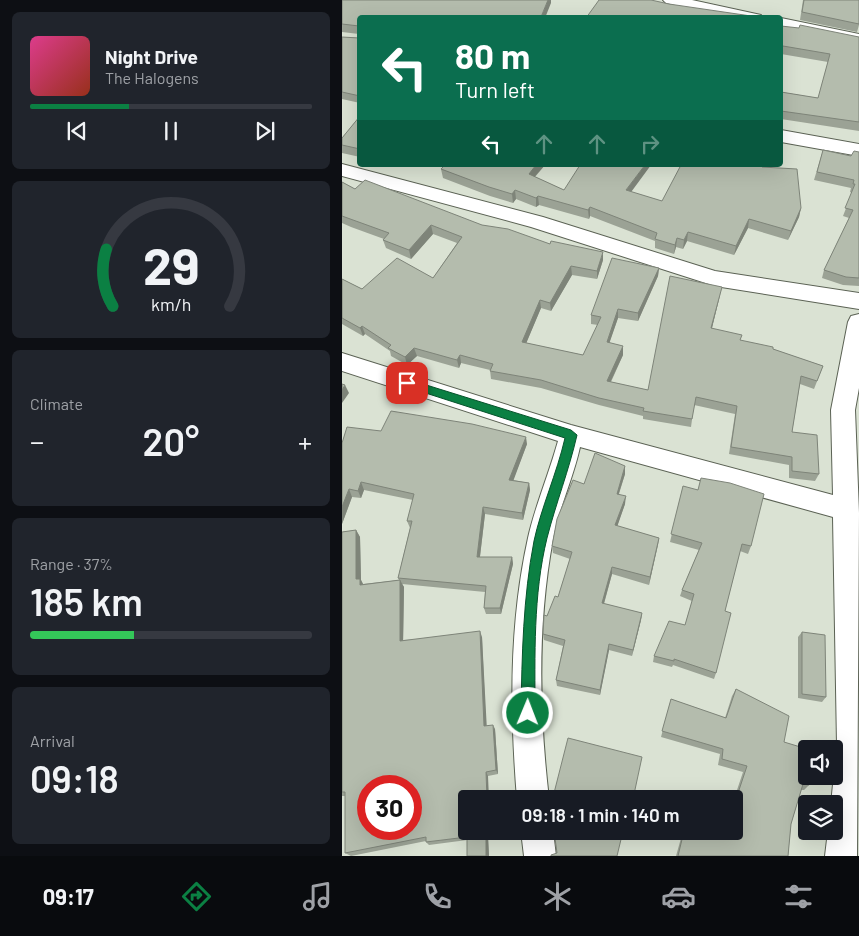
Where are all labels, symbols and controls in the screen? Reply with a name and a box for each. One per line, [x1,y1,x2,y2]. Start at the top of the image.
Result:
text: 80 m [455,34,530,76]
icon: left [372,35,437,100]
text: Night Drive [105,45,198,68]
text: The Halogens [105,68,199,87]
text: Turn left [455,76,535,102]
icon: previous [63,117,91,145]
icon: pause [157,117,185,145]
icon: next [251,117,279,145]
icon: left [477,130,505,158]
icon: ahead [530,130,558,158]
icon: ahead [583,130,611,158]
icon: right [636,130,664,158]
text: 29 [143,233,199,295]
text: km/h [151,293,191,315]
pin [386,362,428,404]
icon: arrive [393,369,421,397]
text: Climate [30,394,83,413]
text: 20° [143,418,199,464]
text: − [30,424,44,458]
text: + [298,424,312,458]
text: Range · 37% [30,554,113,573]
text: 185 km [30,578,143,624]
position arrow [501,686,553,738]
text: Arrival [30,731,75,750]
map controls [798,740,843,840]
button: sound [798,740,843,785]
text: 09:18 [30,755,119,801]
speed limit sign: 30 [357,775,422,840]
button: layers [798,795,843,840]
text: 09:18 · 1 min · 140 m [522,803,679,826]
icon: directions [179,879,214,914]
icon: music [300,879,335,914]
icon: phone [420,879,455,914]
icon: climate [540,879,575,914]
icon: car [661,879,696,914]
icon: filters [781,879,816,914]
text: 09:17 [43,883,94,909]

